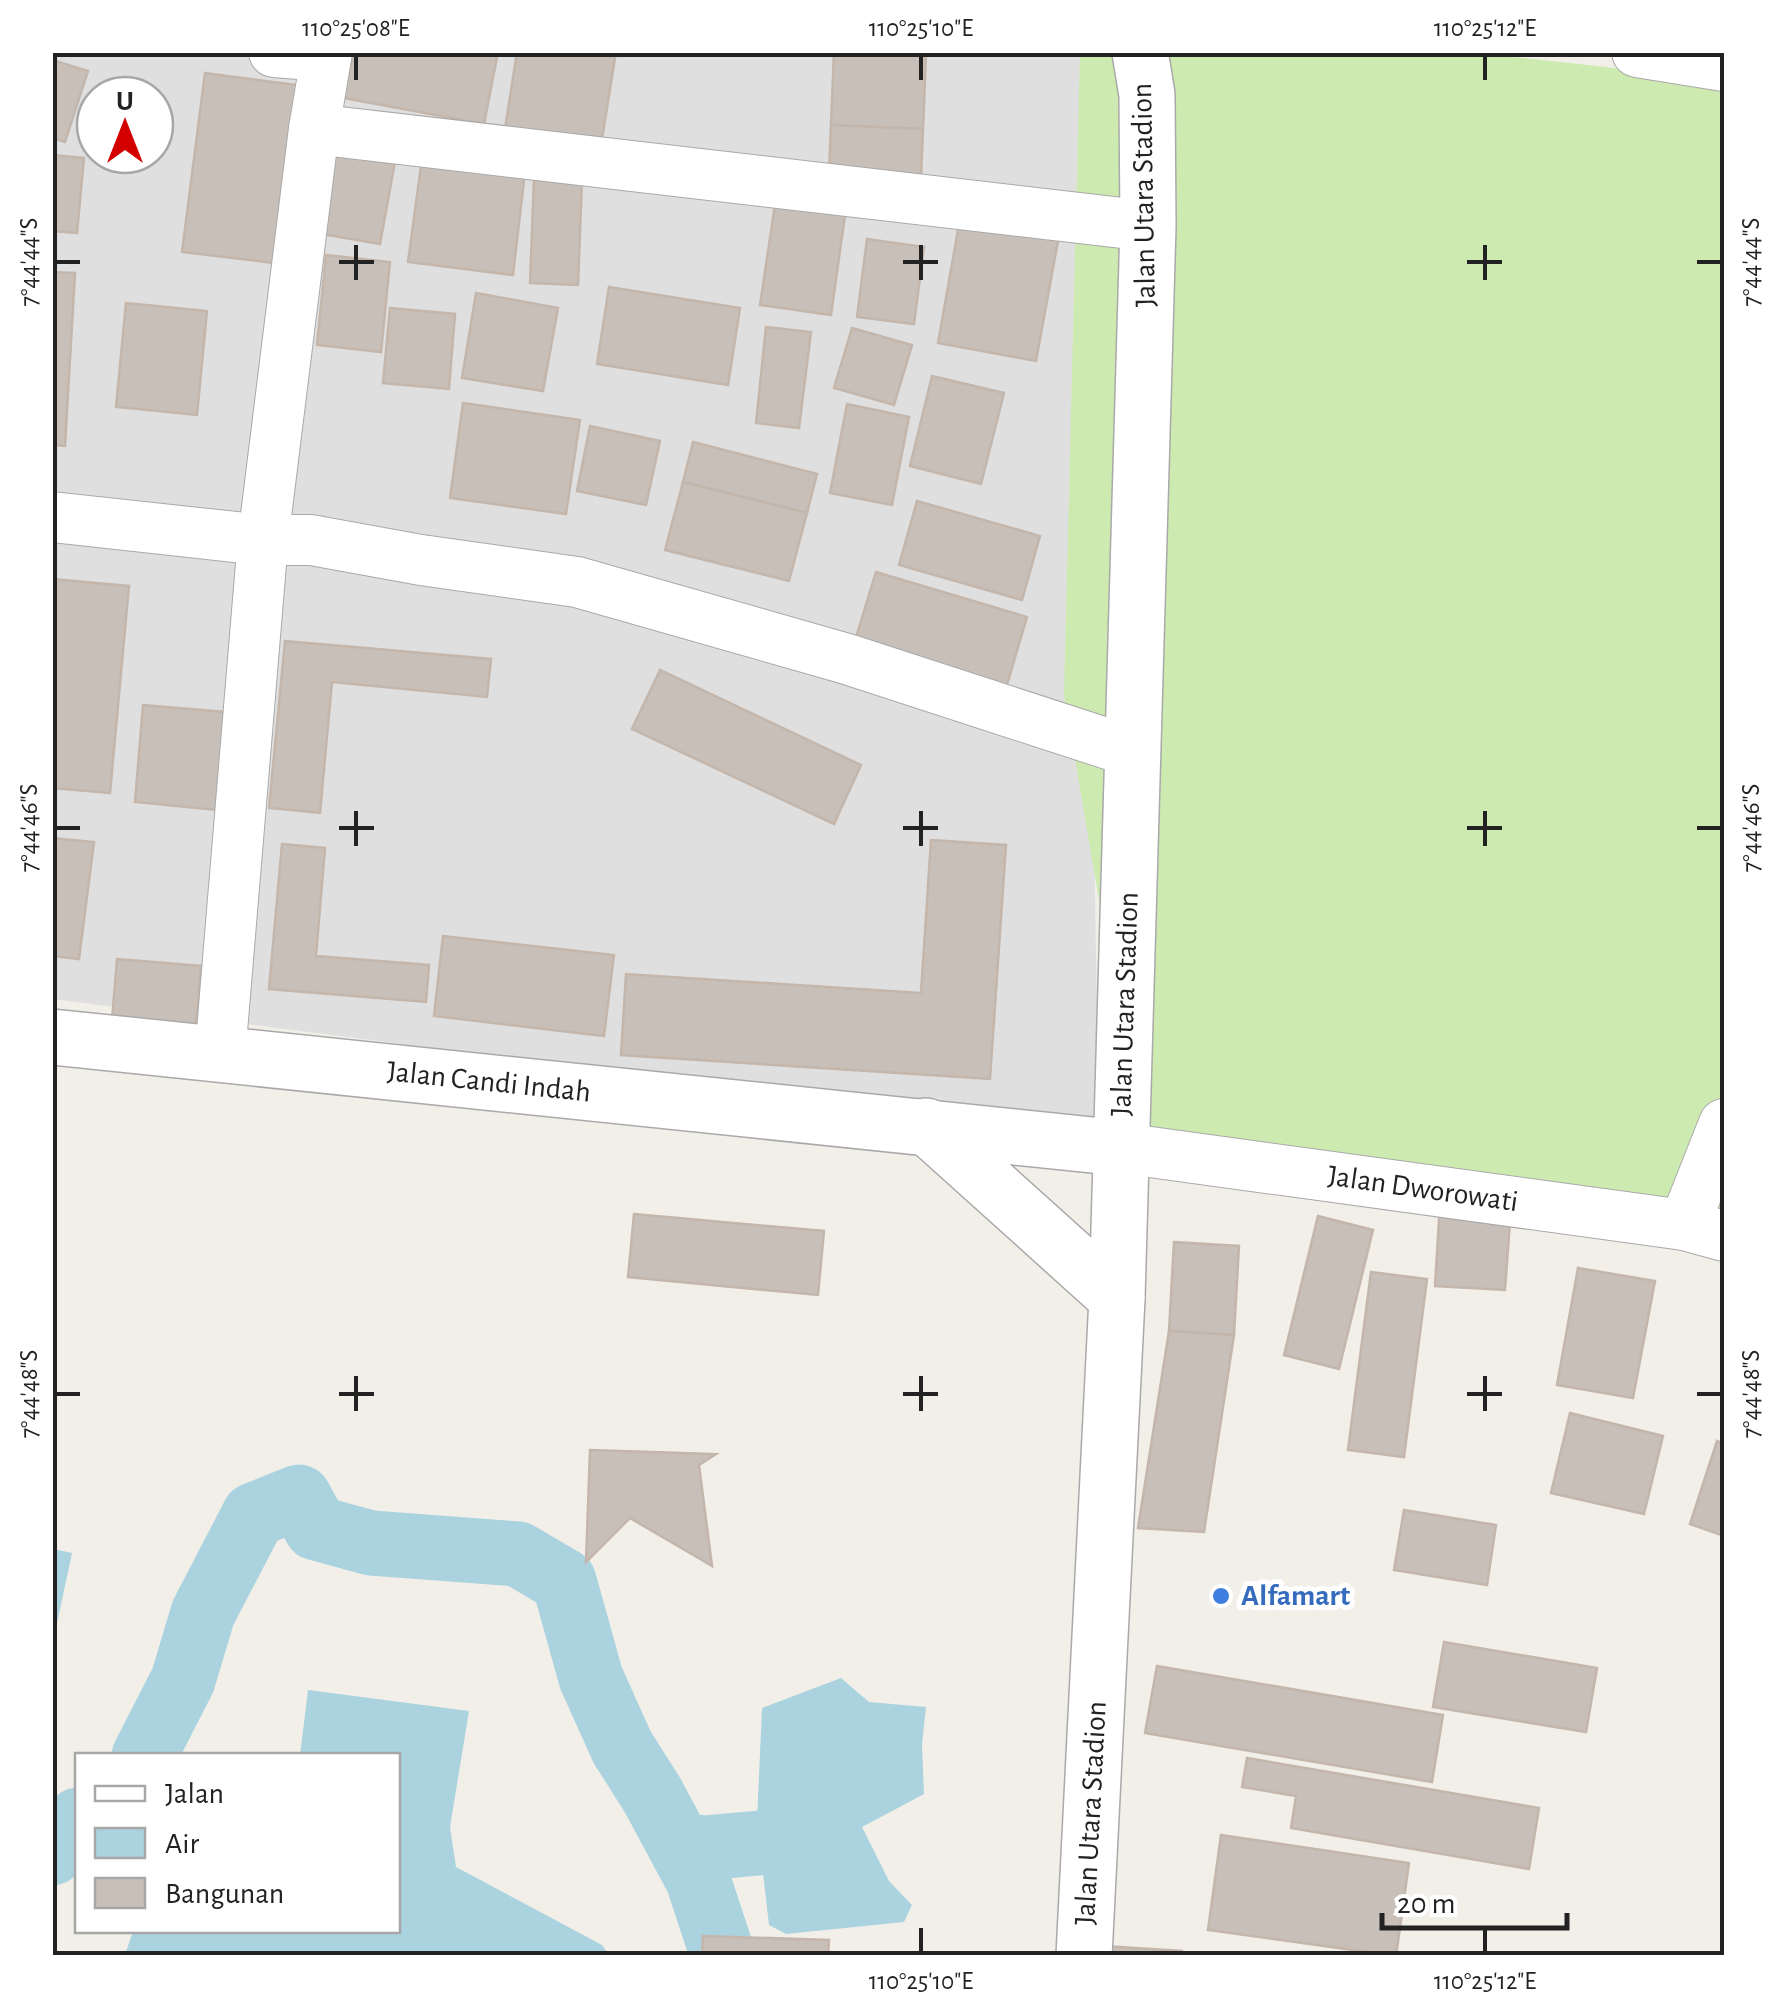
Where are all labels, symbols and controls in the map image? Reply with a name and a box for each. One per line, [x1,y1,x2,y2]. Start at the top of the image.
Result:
text: 110°25'08"E [302,16,410,41]
text: 110°25'10"E [869,16,973,41]
text: 110°25'12"E [1434,16,1536,41]
north arrow [75,75,175,175]
street label: Jalan Utara Stadion [1127,83,1161,307]
text: U [116,88,134,116]
text: 7°44'44"S [17,218,42,306]
text: 7°44'44"S [1739,218,1764,306]
text: 7°44'46"S [17,784,42,872]
text: 7°44'46"S [1739,784,1764,872]
street label: Jalan Utara Stadion [1106,891,1144,1117]
street label: Jalan Candi Indah [386,1056,592,1108]
street label: Jalan Dworowati [1326,1161,1520,1217]
text: 7°44'48"S [17,1350,42,1438]
text: 7°44'48"S [1739,1350,1764,1438]
place label: Alfamart [1241,1581,1350,1611]
marker: Alfamart [1210,1585,1232,1607]
street label: Jalan Utara Stadion [1070,1700,1112,1926]
legend [75,1753,400,1933]
text: Jalan [165,1779,224,1809]
text: Air [165,1829,200,1859]
scale bar [1382,1868,1567,1930]
text: Bangunan [165,1879,284,1909]
text: 20 m [1397,1889,1455,1919]
text: 110°25'10"E [869,1969,973,1994]
text: 110°25'12"E [1434,1969,1536,1994]

